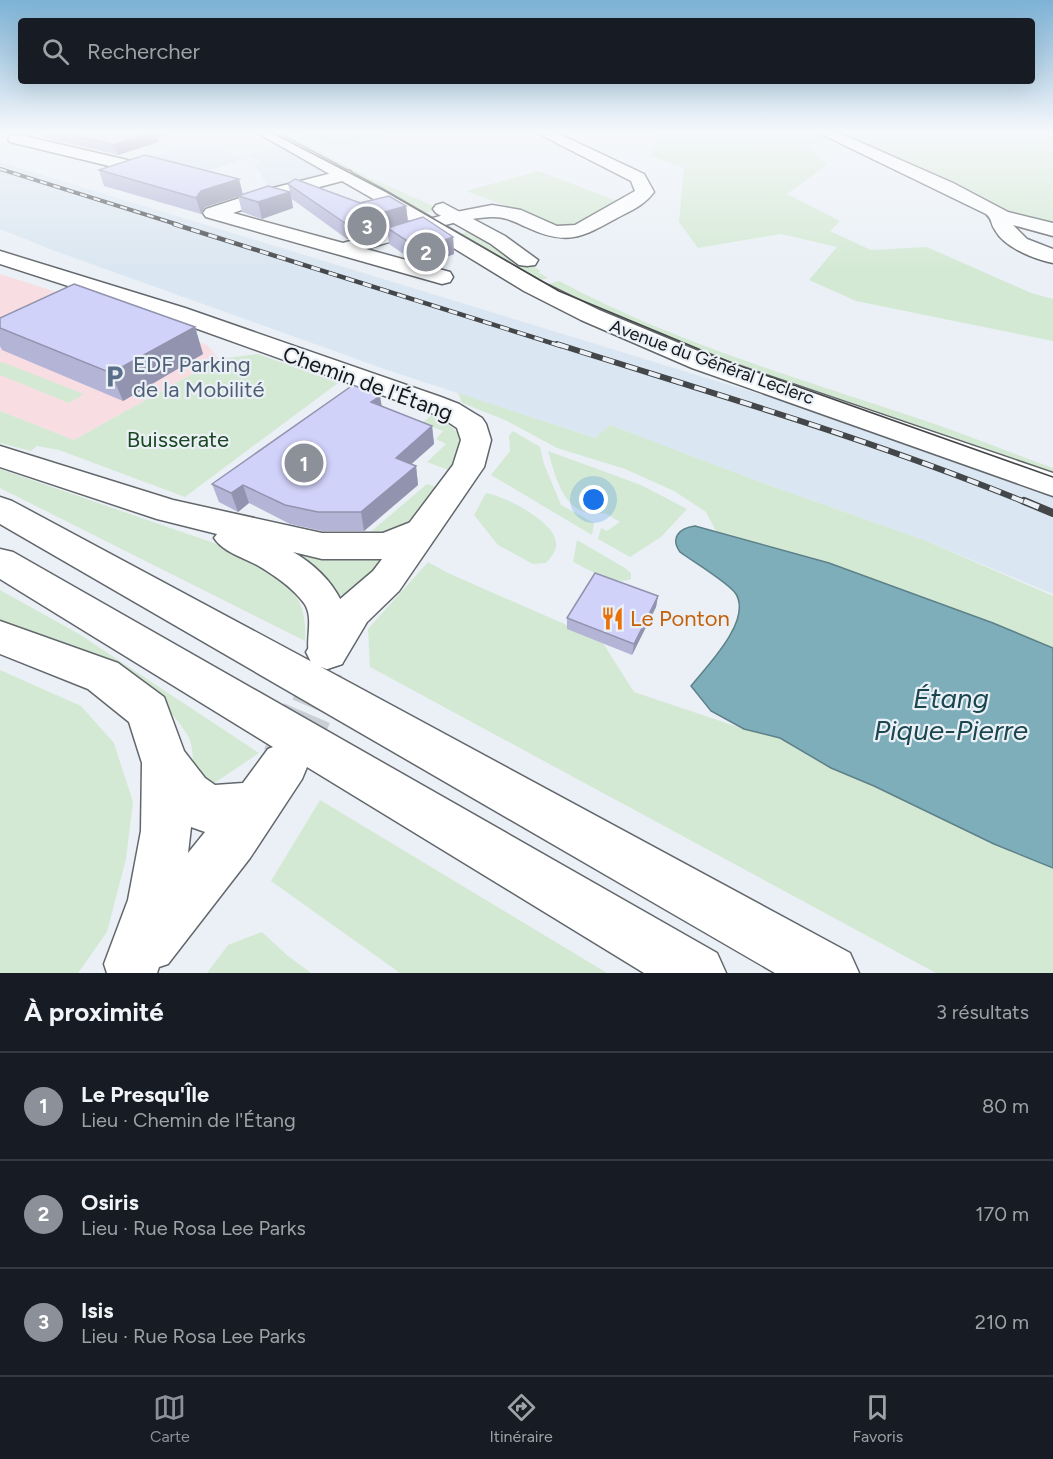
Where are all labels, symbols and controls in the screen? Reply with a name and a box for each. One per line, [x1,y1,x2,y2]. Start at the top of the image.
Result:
search box [18,18,1035,84]
icon: search [39,35,72,68]
text: Rechercher [87,38,200,65]
pin: 3 [348,204,386,248]
pin: 2 [406,230,446,274]
street label: Avenue du Général Leclerc [607,315,817,409]
street label: Chemin de l'Étang [279,340,457,427]
place label: EDF Parking de la Mobilité [133,351,264,403]
parking icon: EDF Parking de la Mobilité [102,364,128,390]
park label: Buisserate [127,426,229,453]
pin: 1 [284,440,324,486]
your location [579,485,608,514]
restaurant icon: Le Ponton [599,605,625,631]
place label: Le Ponton [630,605,730,632]
water label: Étang Pique-Pierre [874,681,1028,747]
text: À proximité [24,996,164,1028]
text: 3 résultats [936,1000,1029,1024]
text: Le Presqu'Île [81,1081,209,1108]
text: 1 [39,1094,48,1118]
text: 80 m [982,1094,1029,1118]
text: Lieu · Chemin de l'Étang [81,1108,296,1132]
text: Osiris [81,1189,139,1216]
text: 2 [38,1202,49,1226]
text: 170 m [975,1202,1029,1226]
text: Lieu · Rue Rosa Lee Parks [81,1216,306,1240]
text: Isis [81,1297,114,1324]
text: 3 [38,1310,49,1334]
text: 210 m [975,1310,1029,1334]
text: Lieu · Rue Rosa Lee Parks [81,1324,306,1348]
tab: Carte [150,1391,190,1446]
tab: Itinéraire [490,1391,553,1446]
tab: Favoris [852,1391,903,1446]

